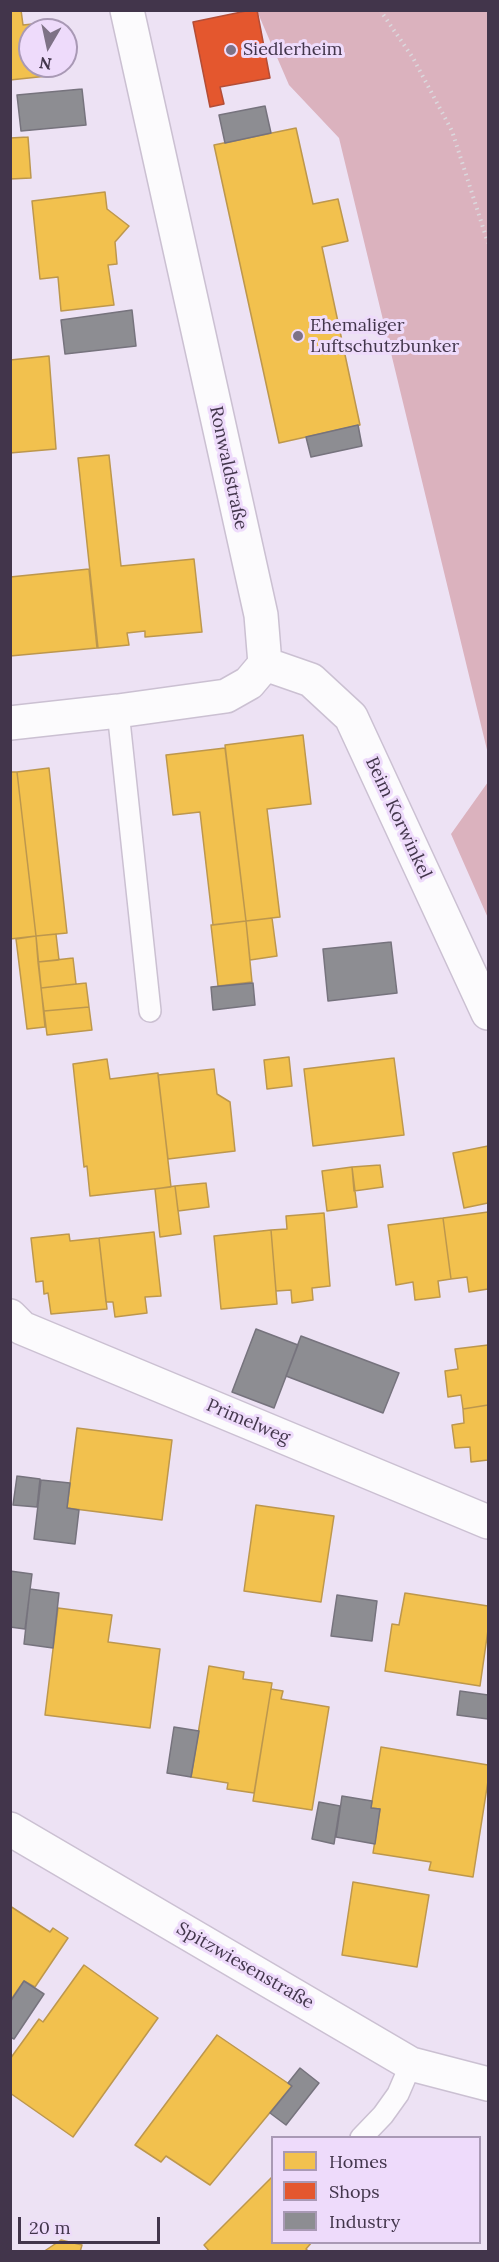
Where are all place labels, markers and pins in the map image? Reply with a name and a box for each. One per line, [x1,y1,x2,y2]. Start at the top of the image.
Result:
place label: Siedlerheim [243,39,343,61]
marker: Siedlerheim [224,43,238,57]
place label: Ehemaliger Luftschutzbunker [310,315,459,358]
marker: Ehemaliger Luftschutzbunker [291,329,305,343]

